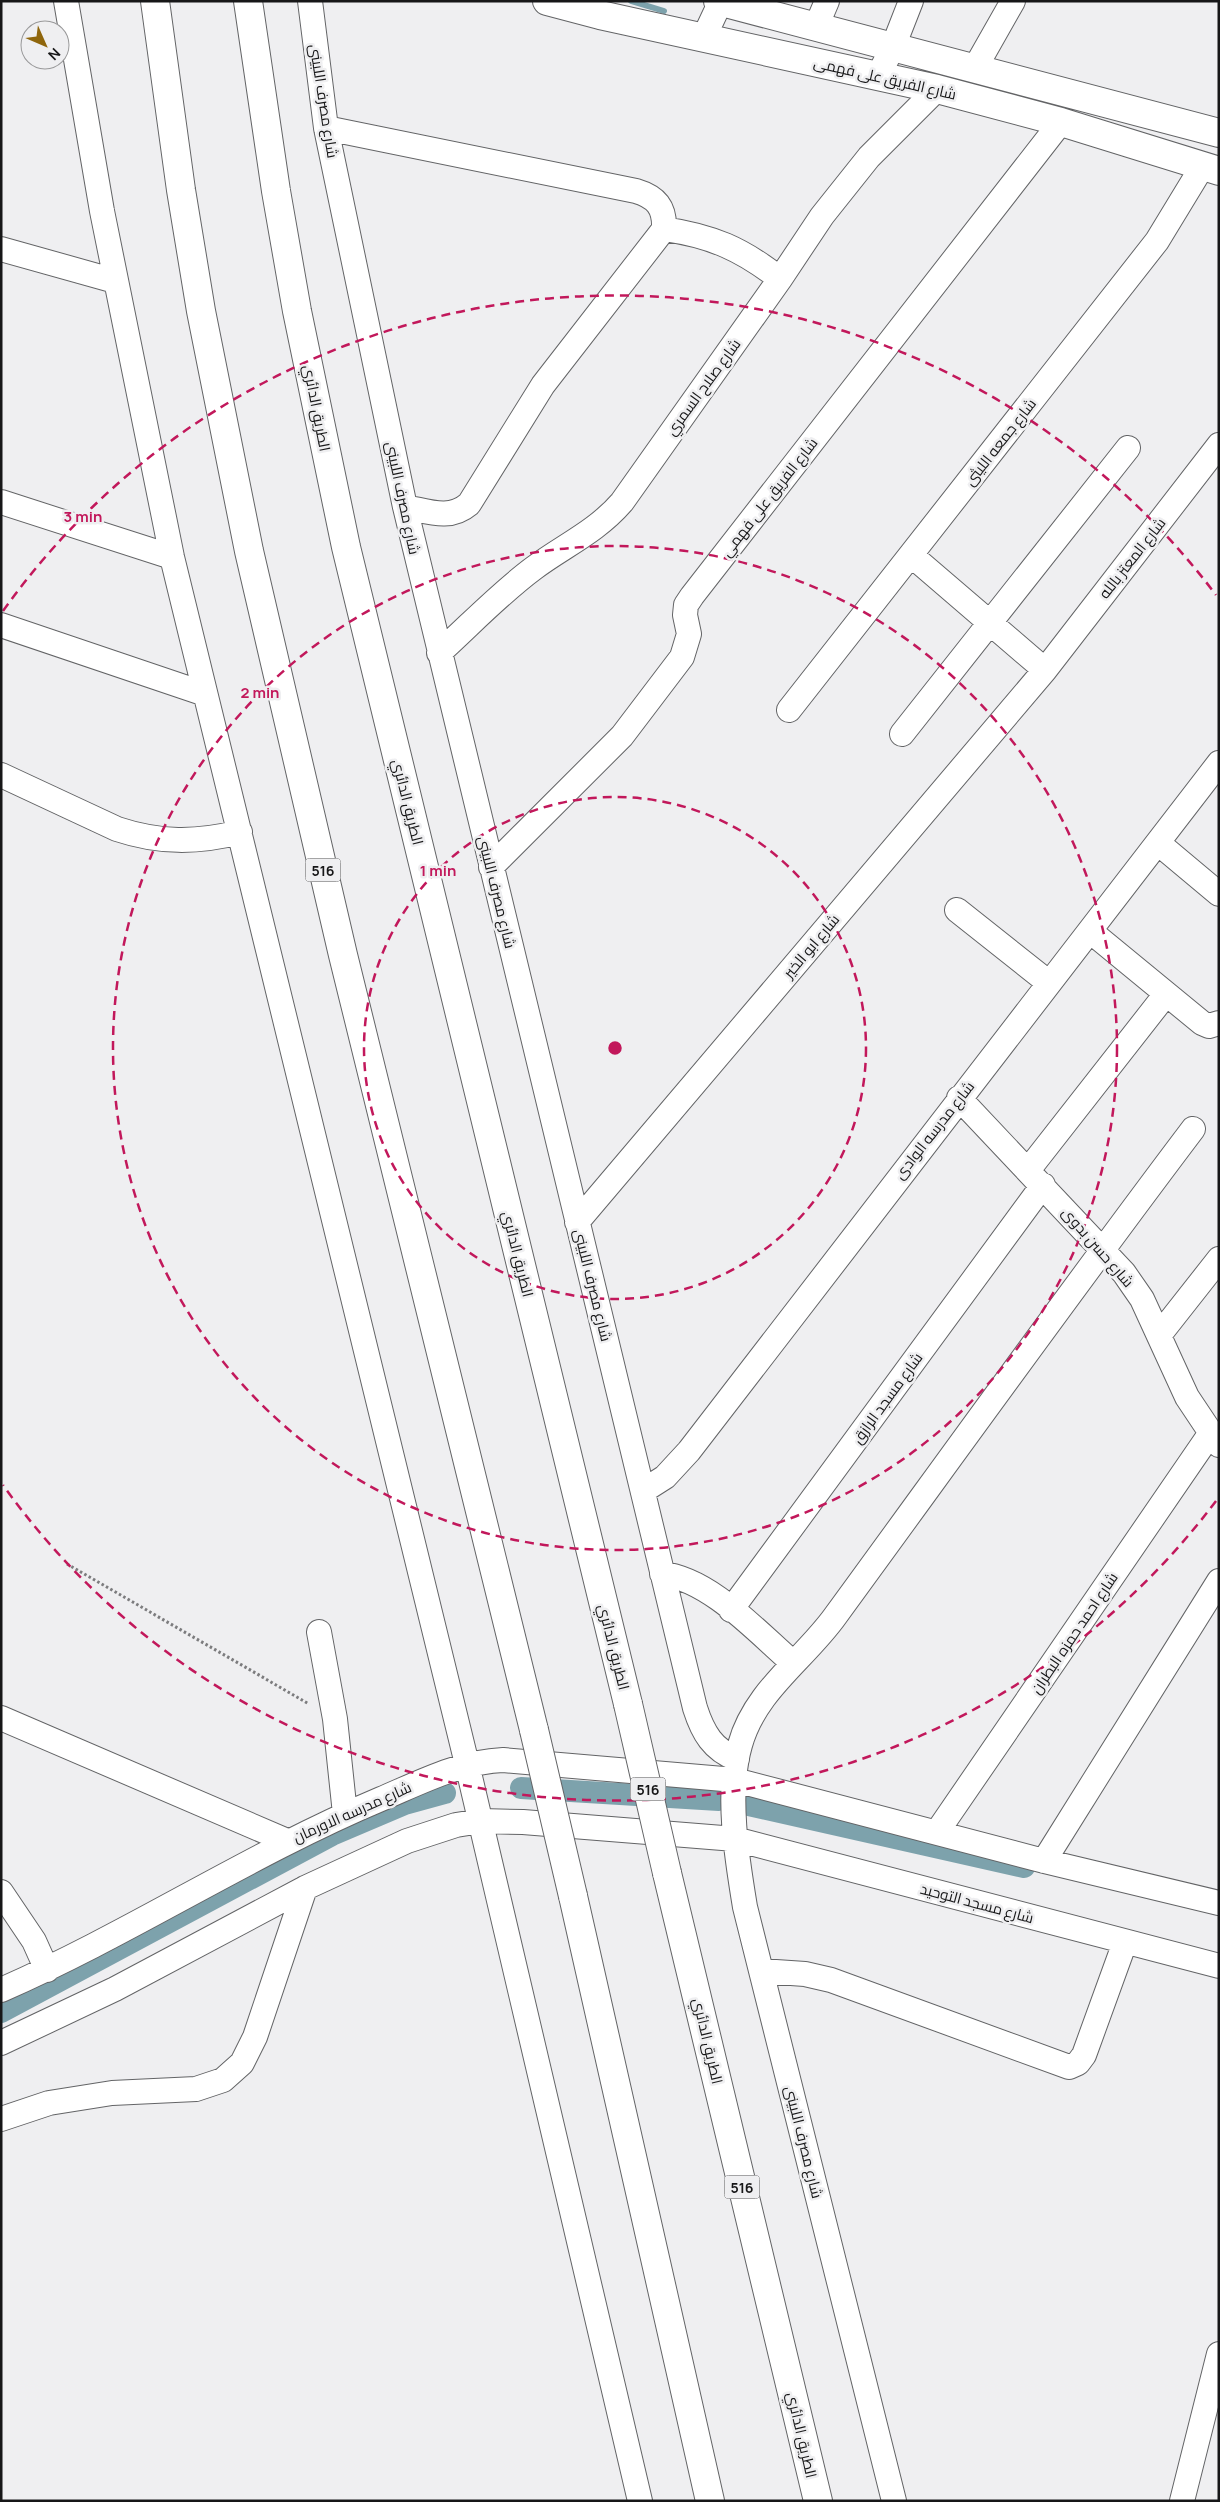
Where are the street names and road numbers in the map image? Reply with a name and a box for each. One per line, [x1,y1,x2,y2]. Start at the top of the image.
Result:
street label: شارع مصرف اللبينى [304,42,343,160]
street label: شارع الفريق على فهمى [811,51,958,106]
street label: شارع صلاح السمري [661,334,747,441]
street label: الطريق الدائري [296,363,336,453]
street label: شارع جمعه الليثى [959,394,1042,491]
street label: شارع الفريق على فهمي [716,433,824,562]
street label: شارع مصرف اللبينى [380,439,425,557]
street label: شارع المعتز بالله [1094,513,1171,604]
street label: الطريق الدائري [385,757,429,848]
street label: شارع مصرف اللبينى [472,834,521,951]
road number: 516 [306,858,340,882]
street label: شارع ابو الخير [777,909,845,984]
street label: شارع مدرسه الوادى [889,1077,980,1184]
street label: شارع حسن بدوى [1056,1202,1139,1292]
street label: الطريق الدائري [495,1209,539,1300]
street label: شارع مصرف اللبينى [568,1227,617,1344]
street label: شارع مسجد الرازق [847,1348,928,1449]
street label: شارع احمد حمزه البطران [1025,1568,1123,1699]
street label: الطريق الدائري [591,1602,635,1693]
street label: شارع مدرسه الاورمان [289,1776,415,1848]
road number: 516 [630,1778,666,1800]
street label: شارع مسجد التوحيد [918,1878,1036,1929]
street label: الطريق الدائري [686,1996,728,2087]
street label: شارع مصرف اللبينى [779,2084,828,2201]
road number: 516 [724,2176,760,2198]
street label: الطريق الدائري [780,2390,822,2481]

